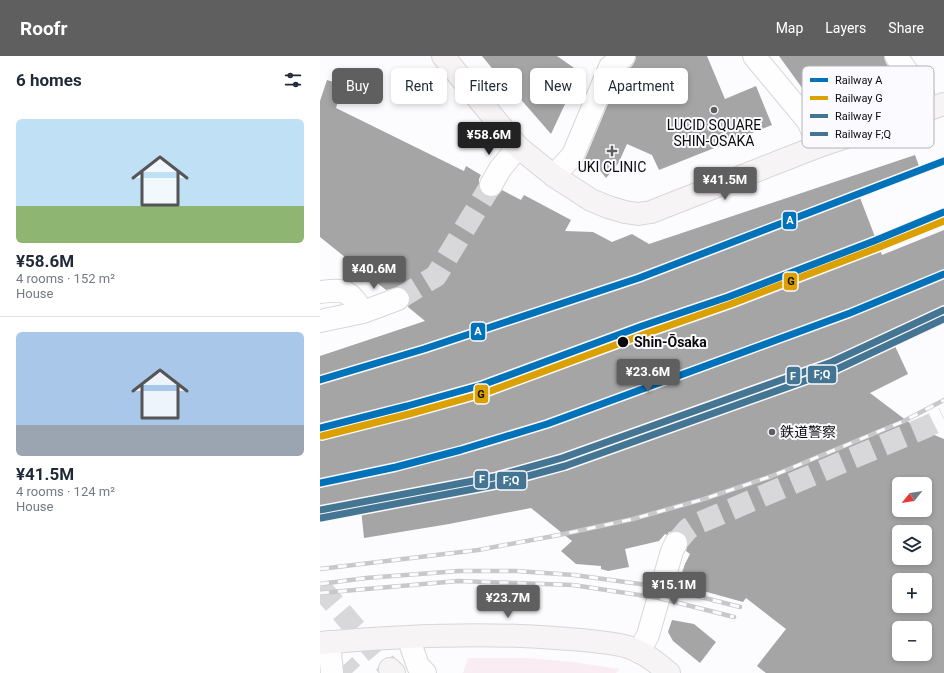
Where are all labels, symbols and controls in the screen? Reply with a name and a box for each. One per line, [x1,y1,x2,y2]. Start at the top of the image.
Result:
text: Roofr [20,17,67,40]
text: Map [776,20,803,36]
text: Layers [825,20,866,36]
text: Share [888,20,924,36]
legend [802,66,934,148]
chip: Buy [332,68,383,104]
chip: Rent [391,68,447,104]
chip: Filters [455,68,522,104]
chip: New [530,68,586,104]
chip: Apartment [594,68,688,104]
icon: filters [282,69,304,91]
text: 6 homes [16,70,82,90]
text: Railway A [835,74,883,87]
text: Railway G [835,92,883,105]
marker: LUCID SQUARE SHIN-OSAKA [709,105,719,115]
text: Railway F [835,110,881,123]
place label: LUCID SQUARE SHIN-OSAKA [667,117,761,149]
pin: ¥58.6M [456,122,522,156]
text: ¥58.6M [467,127,511,142]
text: Railway F;Q [835,128,891,141]
icon: home [124,145,196,217]
marker: UKI CLINIC [606,145,618,157]
place label: UKI CLINIC [578,159,646,175]
pin: ¥41.5M [692,167,758,201]
text: ¥41.5M [703,172,747,187]
line badge: A [782,211,797,230]
text: A [786,214,794,227]
text: ¥58.6M [16,251,74,271]
pin: ¥40.6M [341,256,407,290]
text: ¥40.6M [352,261,396,276]
text: 4 rooms · 152 m² [16,271,115,286]
line badge: G [783,272,798,291]
text: G [787,275,795,288]
text: House [16,286,53,301]
line badge: A [470,322,486,341]
text: A [474,325,482,338]
place label: Shin-Ōsaka [634,334,707,350]
marker: Shin-Ōsaka [616,335,630,349]
icon: home [124,358,196,430]
pin: ¥23.6M [615,359,681,393]
text: ¥23.6M [626,364,670,379]
line badge: F;Q [807,365,837,384]
line badge: F [786,366,801,385]
text: F;Q [814,368,831,381]
text: F [790,370,796,383]
line badge: G [474,384,489,404]
text: G [477,388,485,401]
place label: 鉄道警察 [780,424,836,440]
marker: 鉄道警察 [767,427,777,437]
text: ¥41.5M [16,464,74,484]
line badge: F [474,470,489,489]
line badge: F;Q [496,471,527,490]
text: F [479,473,485,486]
text: F;Q [503,474,520,487]
north arrow [892,477,932,517]
map controls [892,477,932,661]
text: 4 rooms · 124 m² [16,484,115,499]
text: House [16,499,53,514]
button: layers [892,525,932,565]
pin: ¥15.1M [641,572,707,606]
button: + [892,573,932,613]
text: ¥15.1M [652,577,696,592]
pin: ¥23.7M [475,585,541,619]
text: ¥23.7M [486,590,530,605]
button: − [892,621,932,661]

